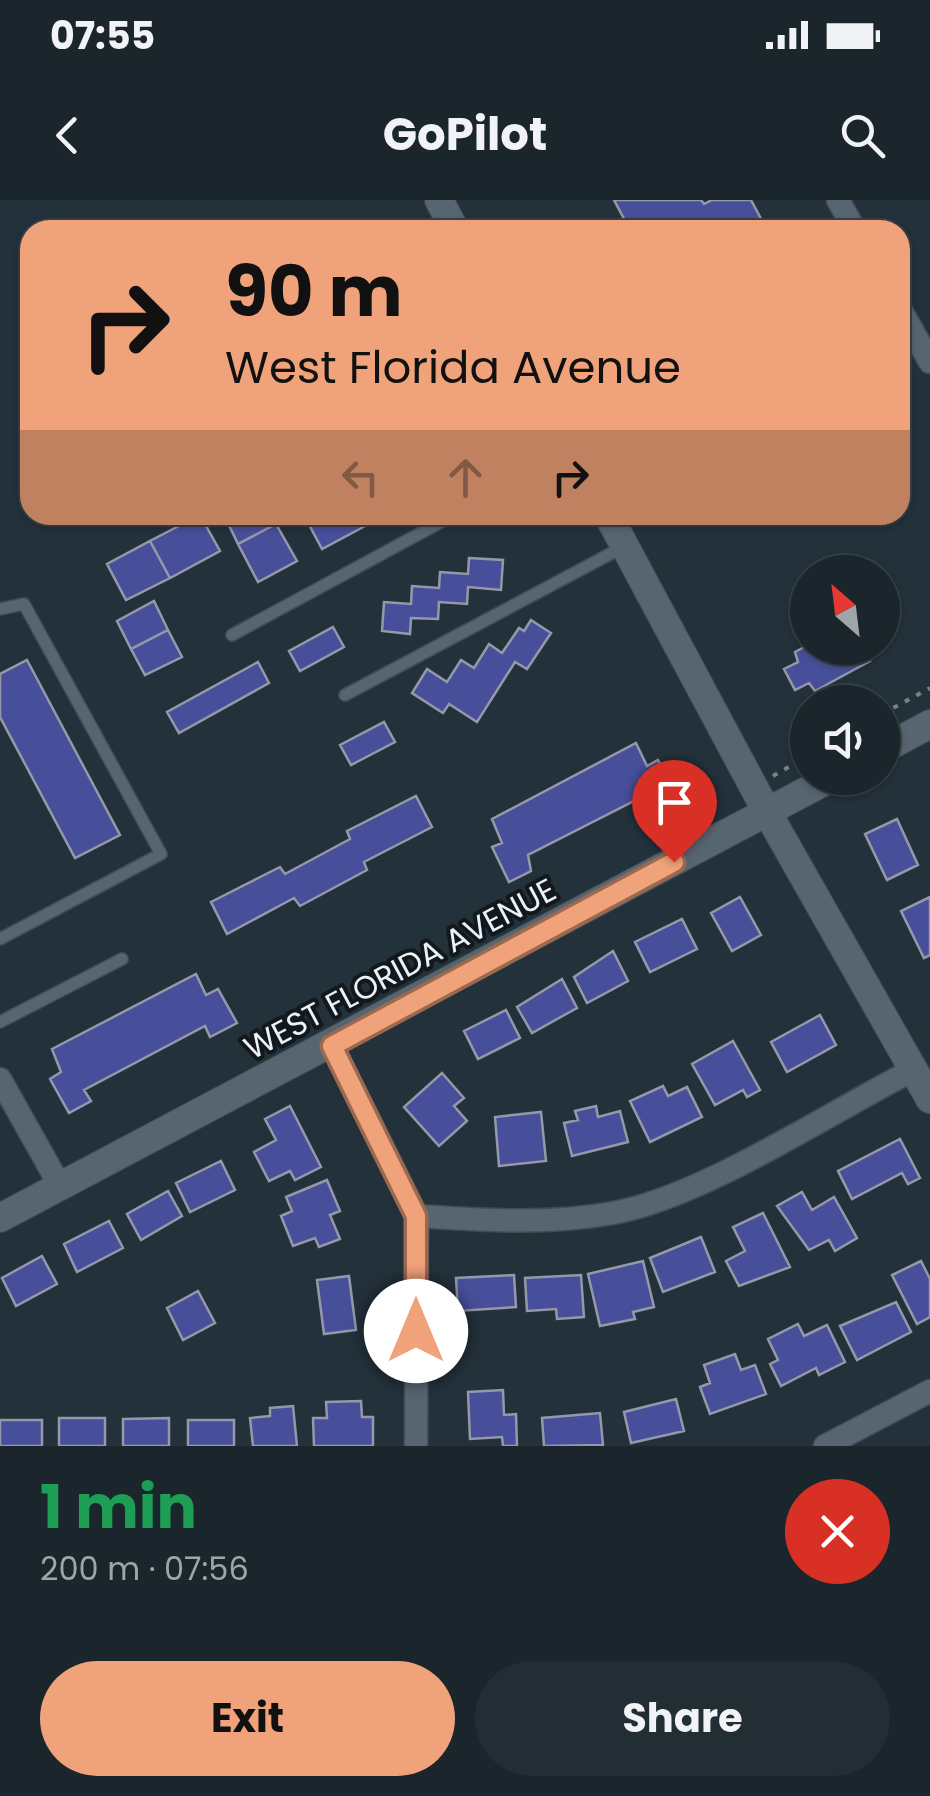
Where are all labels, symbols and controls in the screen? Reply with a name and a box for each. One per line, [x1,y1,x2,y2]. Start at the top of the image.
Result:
text: 07:55 [50,9,155,62]
text: GoPilot [383,103,547,166]
icon: back [40,108,95,163]
icon: search [835,108,890,163]
text: 90 m [225,242,403,341]
icon: right [60,260,190,390]
text: West Florida Avenue [225,336,681,399]
icon: left [333,450,388,505]
icon: ahead [438,450,493,505]
icon: right [543,450,598,505]
north arrow [790,555,900,665]
map controls [790,555,900,795]
button: sound [790,685,900,795]
pin [632,760,717,863]
icon: arrive [647,775,702,830]
street label: WEST FLORIDA AVENUE [236,867,564,1070]
position arrow [364,1279,468,1383]
text: 1 min [40,1465,197,1549]
button: close [785,1479,890,1584]
text: 200 m · 07:56 [40,1546,249,1591]
button: Exit [40,1661,455,1776]
button: Share [475,1661,890,1776]

